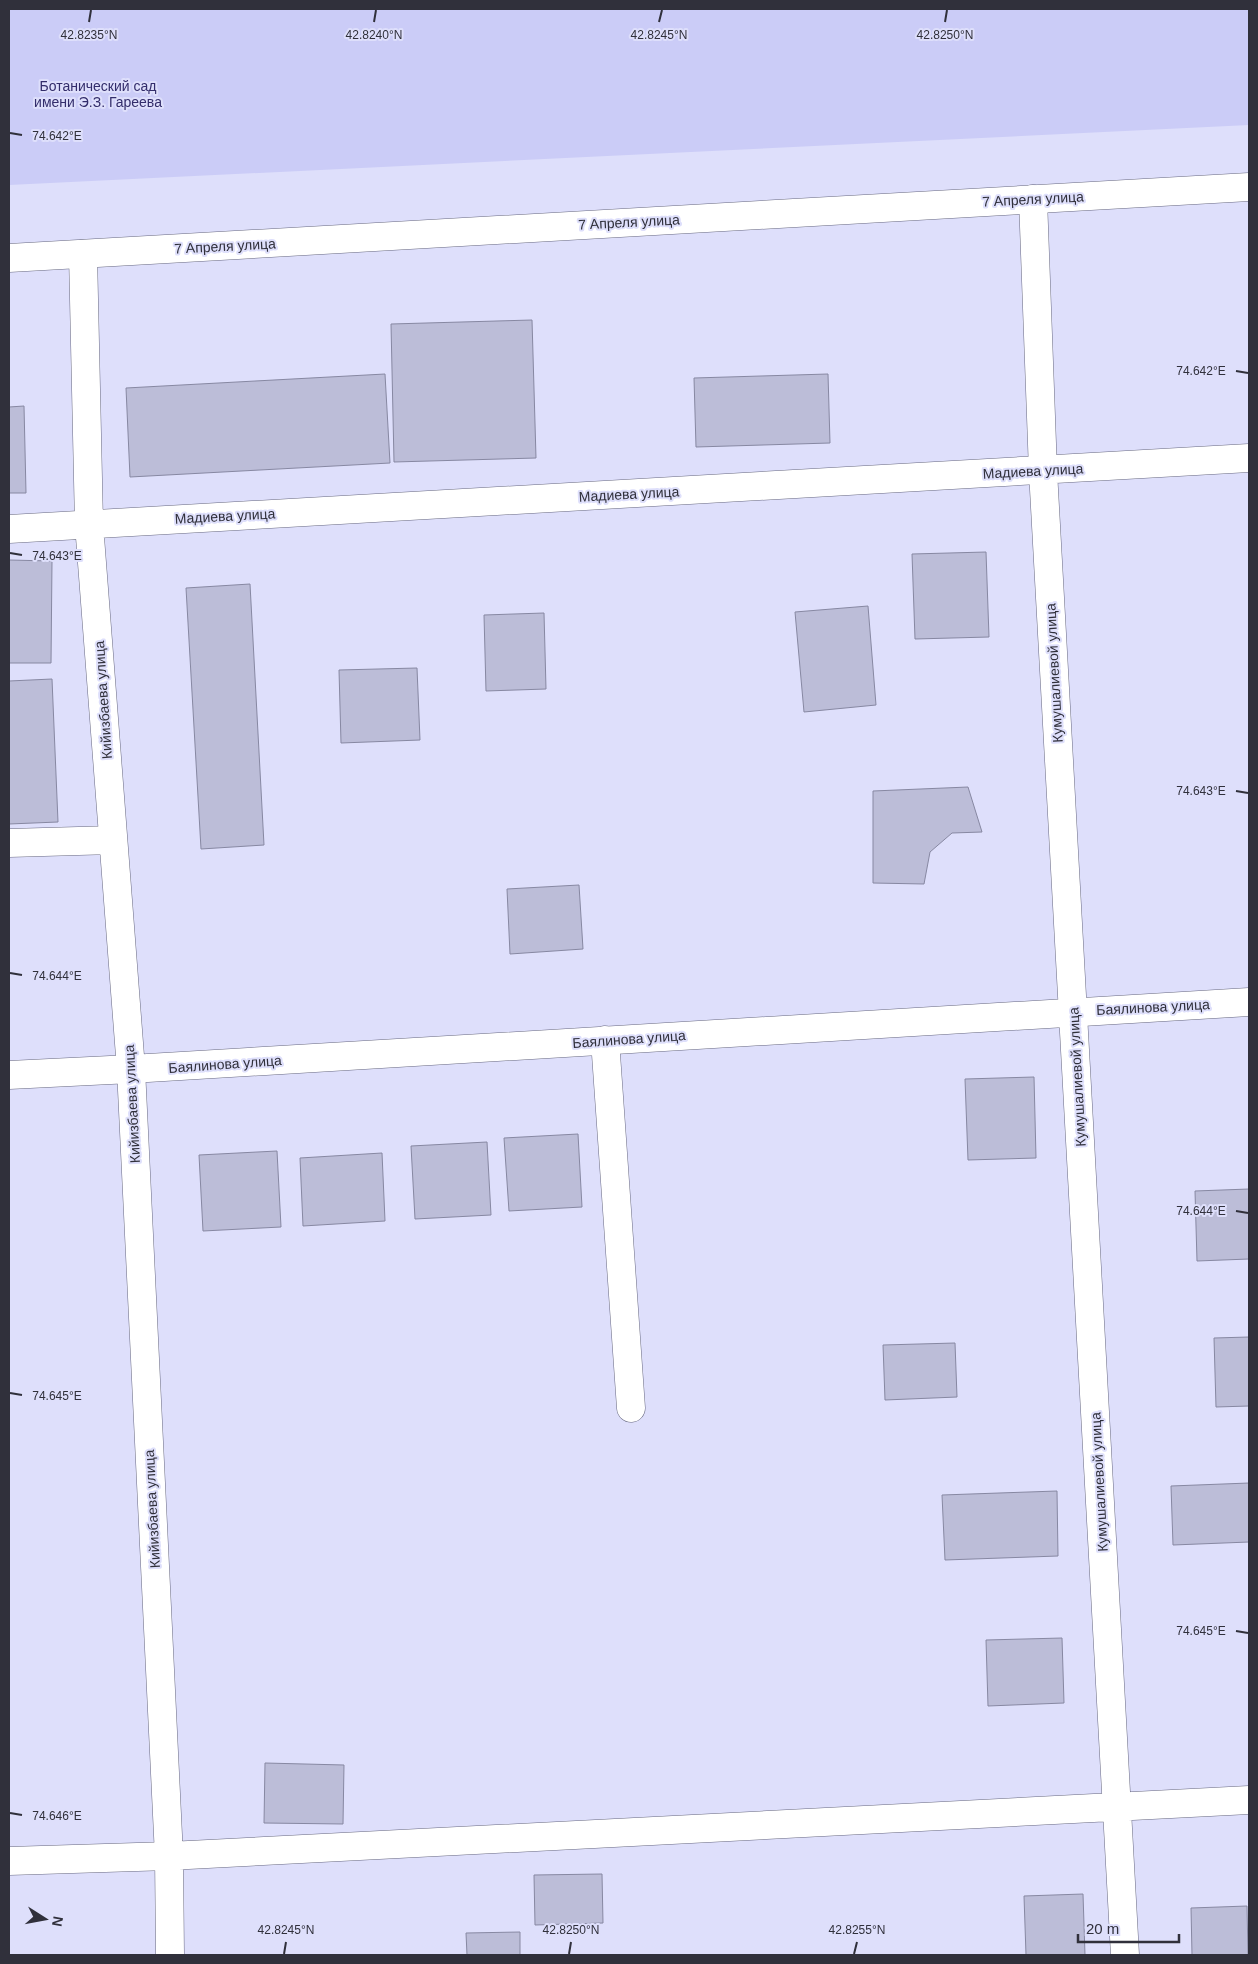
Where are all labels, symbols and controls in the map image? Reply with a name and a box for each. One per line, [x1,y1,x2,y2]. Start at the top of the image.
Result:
text: 42.8235°N [61,28,117,42]
text: 42.8240°N [346,28,402,42]
text: 42.8245°N [631,28,687,42]
text: 42.8250°N [917,28,973,42]
park label: Ботанический сад имени Э.З. Гареева [34,78,162,110]
text: 74.642°E [32,129,82,143]
street label: 7 Апреля улица [982,188,1084,210]
street label: 7 Апреля улица [578,211,680,233]
street label: 7 Апреля улица [174,235,276,257]
text: 74.642°E [1176,364,1226,378]
street label: Мадиева улица [982,460,1084,482]
street label: Мадиева улица [578,483,680,505]
street label: Мадиева улица [174,505,276,527]
text: 74.643°E [32,549,82,563]
street label: Кумушалиевой улица [1042,603,1066,743]
street label: Кийизбаева улица [91,640,115,760]
text: 74.643°E [1176,784,1226,798]
text: 74.644°E [32,969,82,983]
street label: Баялинова улица [1096,996,1210,1018]
street label: Кумушалиевой улица [1065,1007,1089,1147]
street label: Баялинова улица [572,1027,686,1051]
street label: Кийизбаева улица [121,1044,143,1164]
street label: Баялинова улица [168,1052,282,1076]
text: 74.644°E [1176,1204,1226,1218]
text: 74.645°E [32,1389,82,1403]
street label: Кумушалиевой улица [1087,1412,1111,1552]
street label: Кийизбаева улица [141,1449,163,1569]
text: 74.645°E [1176,1624,1226,1638]
text: 74.646°E [32,1809,82,1823]
north arrow [20,1894,70,1944]
scale bar [1078,1912,1179,1944]
text: N [49,1915,67,1928]
text: 20 m [1086,1920,1119,1937]
text: 42.8245°N [258,1923,314,1937]
text: 42.8250°N [543,1923,599,1937]
text: 42.8255°N [829,1923,885,1937]

